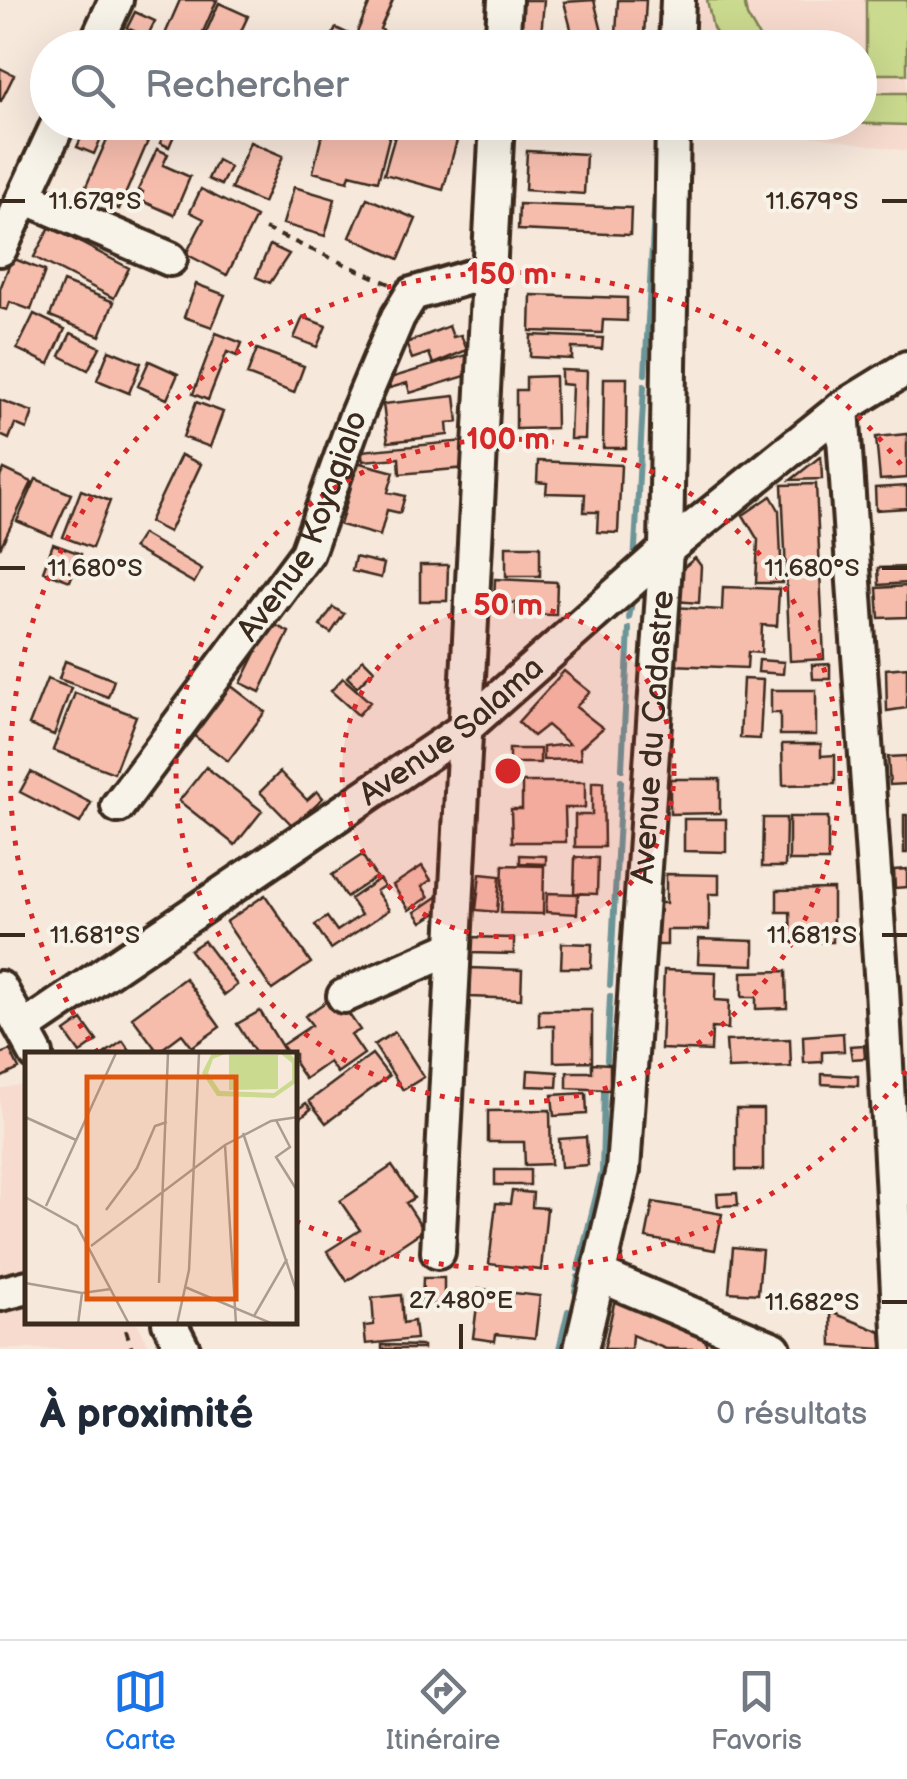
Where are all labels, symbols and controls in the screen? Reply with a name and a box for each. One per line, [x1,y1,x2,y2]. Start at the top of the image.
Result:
search box [30,30,877,140]
icon: search [65,58,120,113]
text: Rechercher [145,63,349,108]
text: 11.679°S [49,186,141,217]
text: 11.679°S [766,186,858,217]
text: 150 m [467,257,549,293]
street label: Avenue Koyagialo [228,405,376,649]
text: 100 m [466,422,550,458]
text: 11.680°S [47,553,143,584]
text: 11.680°S [764,553,860,584]
text: 50 m [473,588,543,624]
street label: Avenue du Cadastre [623,589,683,885]
street label: Avenue Salama [352,648,552,814]
centre of rings [490,753,526,789]
text: 11.681°S [50,920,140,951]
text: 11.681°S [767,920,857,951]
inset map [25,1052,298,1324]
text: 27.480°E [409,1285,513,1316]
text: 11.682°S [765,1287,859,1318]
text: À proximité [40,1389,253,1440]
text: 0 résultats [716,1395,867,1434]
tab: Carte [105,1664,176,1757]
tab: Itinéraire [386,1664,500,1757]
tab: Favoris [711,1664,802,1757]

